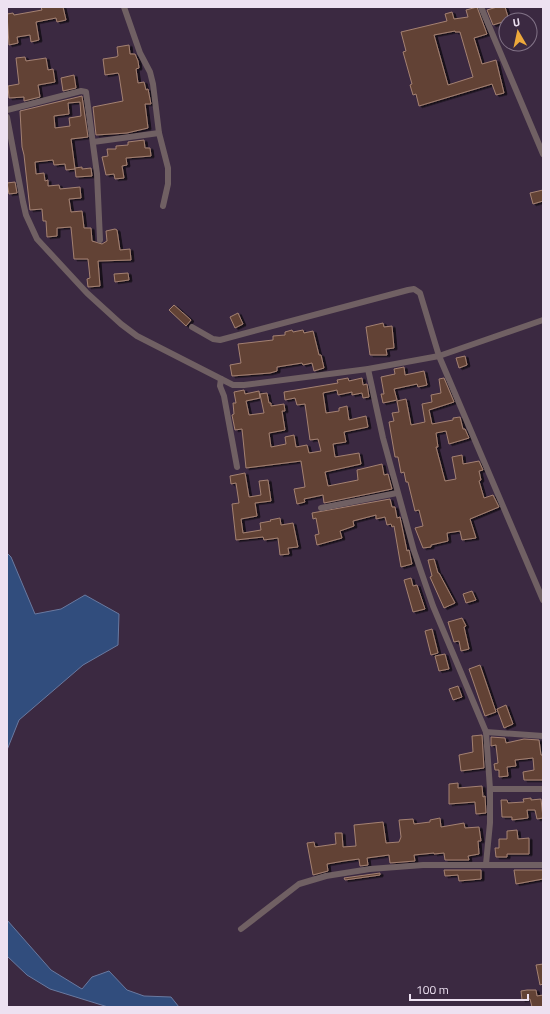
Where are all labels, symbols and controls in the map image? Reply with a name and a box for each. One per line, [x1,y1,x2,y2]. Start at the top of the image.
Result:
north arrow [498,12,538,52]
text: U [512,14,521,31]
scale bar [410,976,528,1002]
text: 100 m [416,980,449,999]

